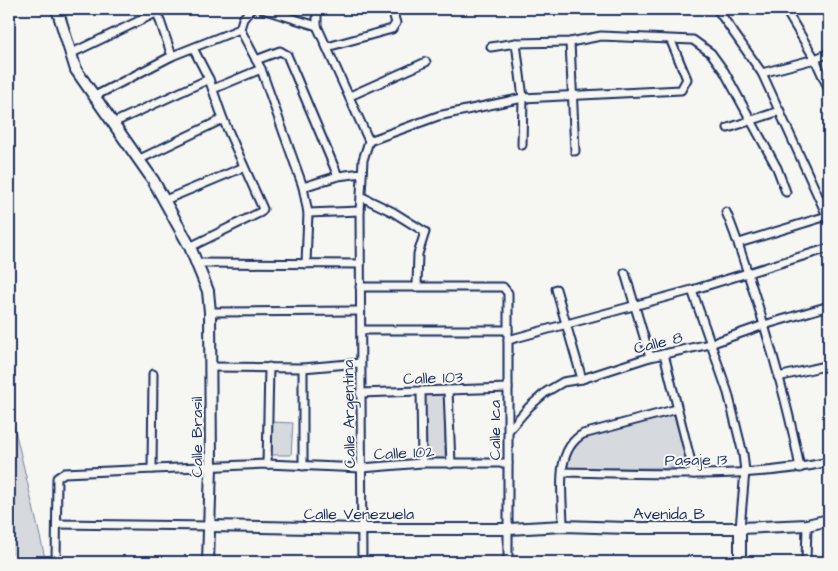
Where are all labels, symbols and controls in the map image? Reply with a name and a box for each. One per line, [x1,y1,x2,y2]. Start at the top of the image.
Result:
street label: Calle 8 [631,326,685,360]
street label: Calle Argentina [337,359,362,468]
street label: Calle 103 [403,366,463,390]
street label: Calle Brasil [186,397,208,477]
street label: Calle Ica [484,400,506,460]
street label: Calle 102 [373,440,435,466]
street label: Pasaje 13 [665,448,728,472]
street label: Calle Venezuela [304,503,414,525]
street label: Avenida B [633,503,706,525]

